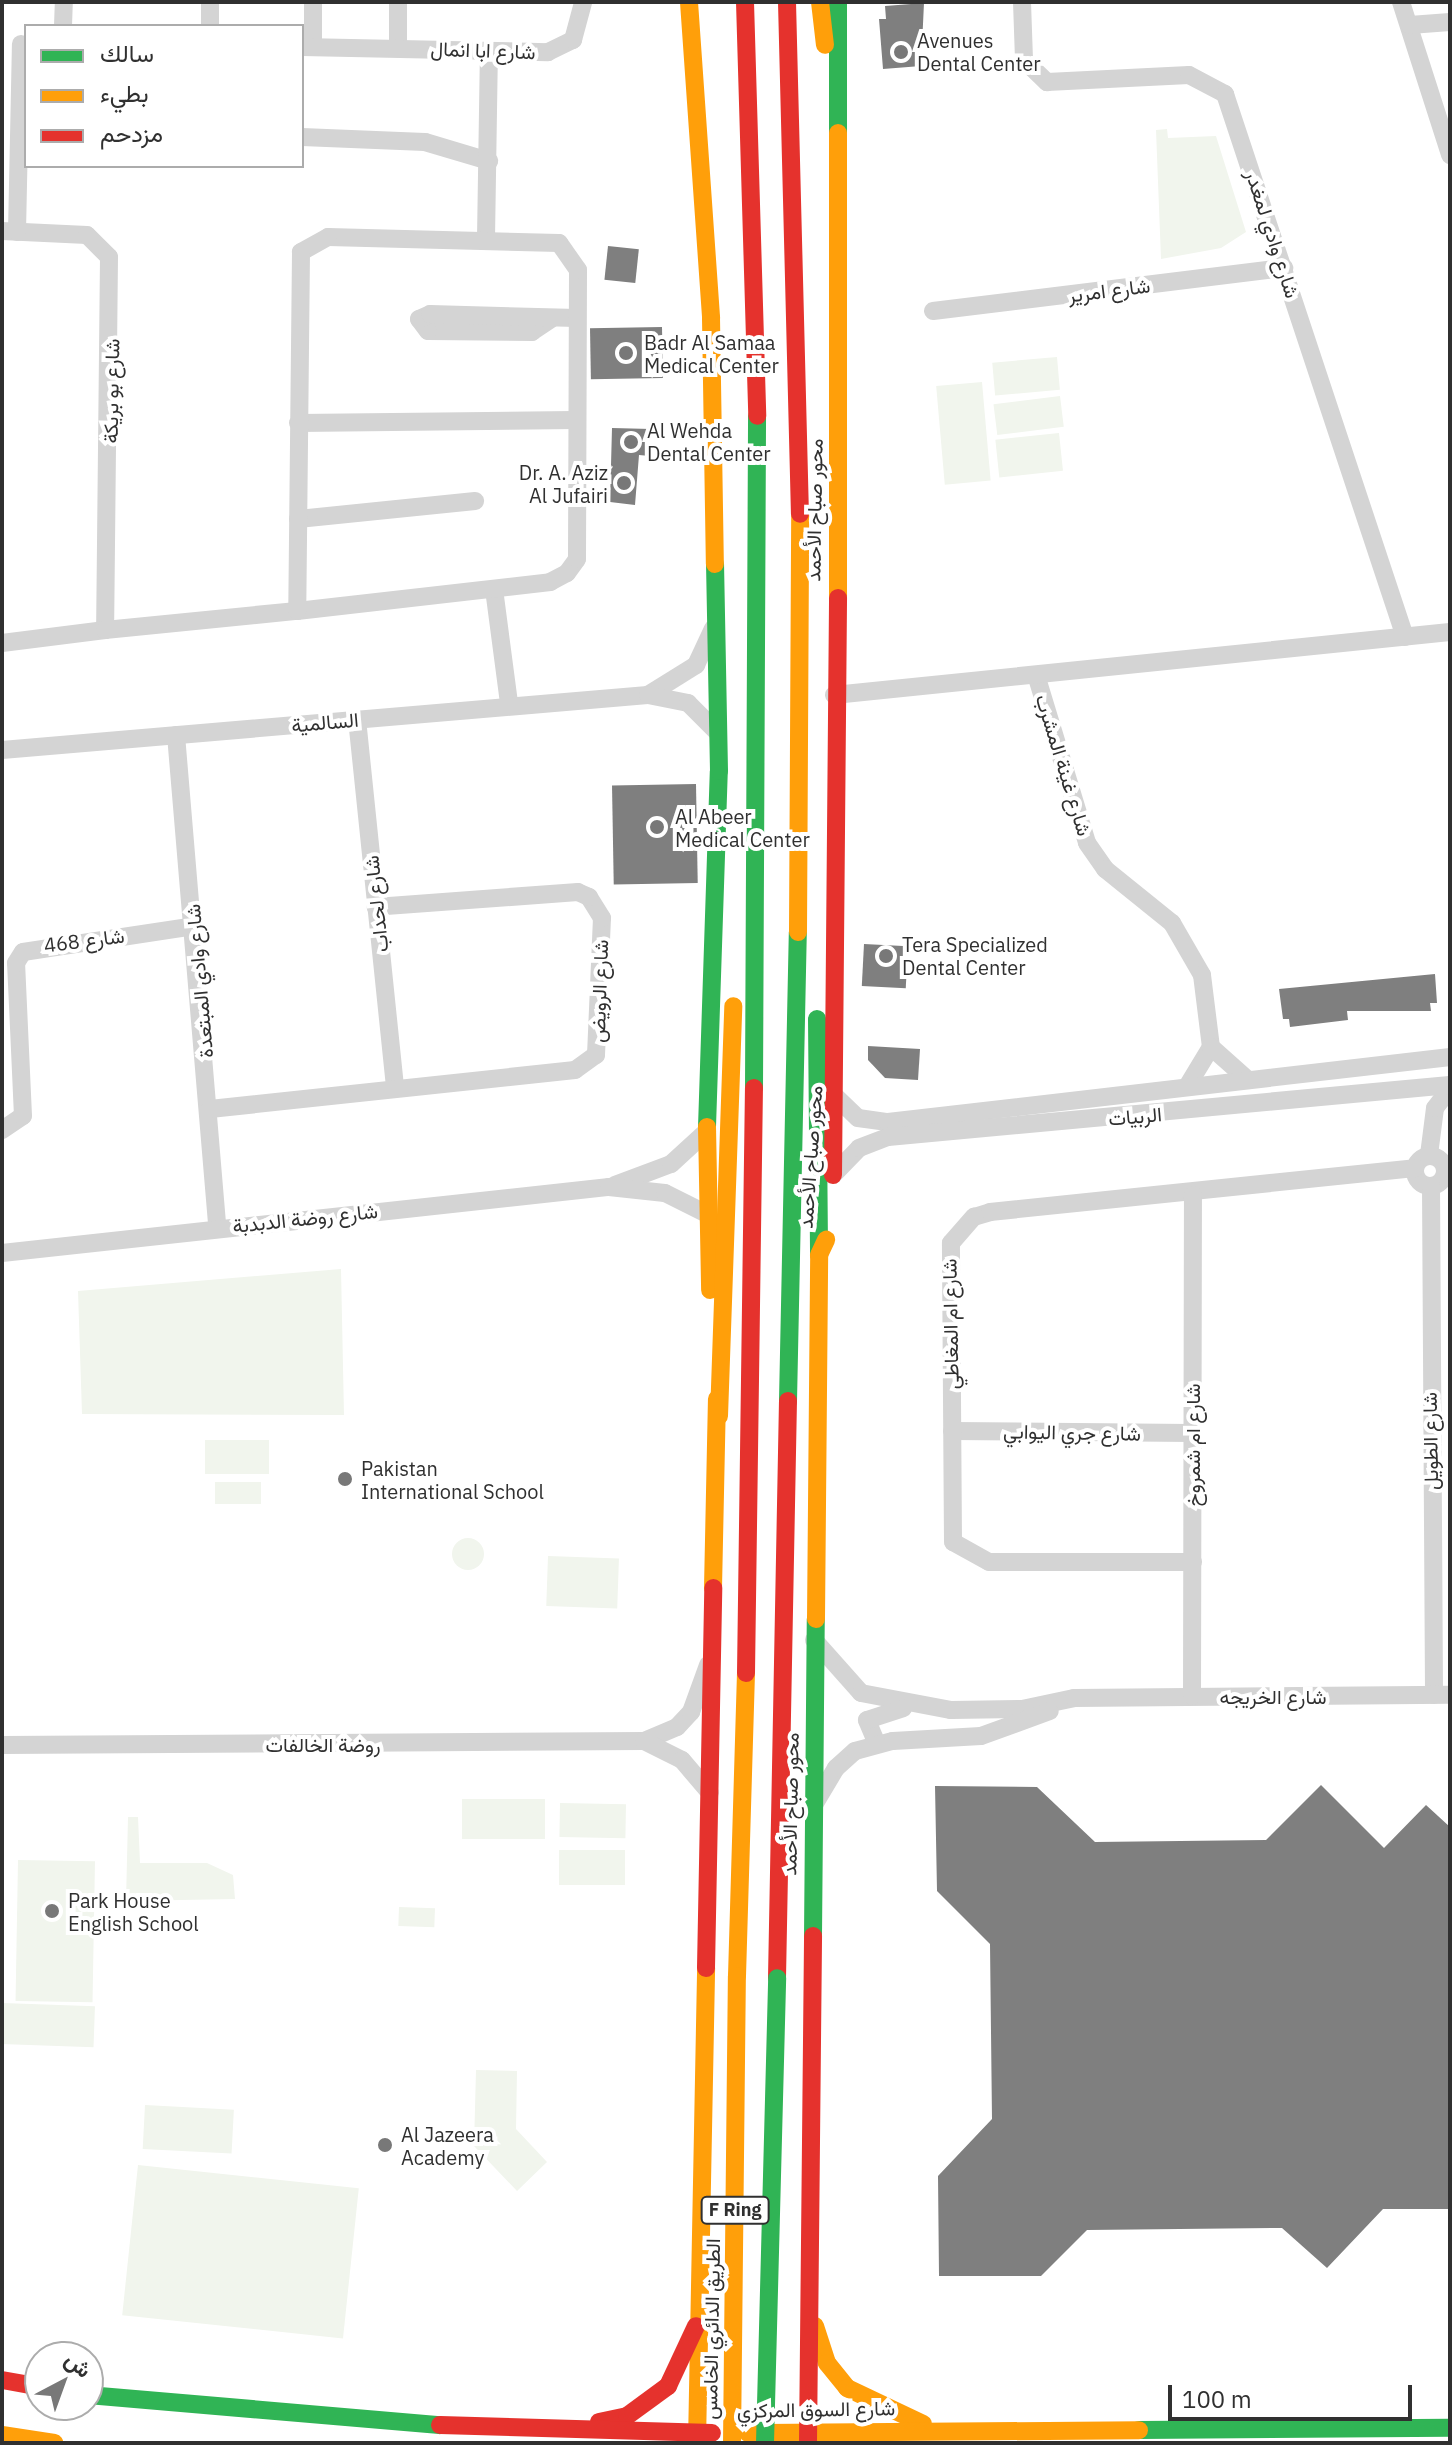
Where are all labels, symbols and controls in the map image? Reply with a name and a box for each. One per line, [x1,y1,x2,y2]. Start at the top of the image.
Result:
legend [24,24,304,168]
place label: Avenues Dental Center [917,28,1041,75]
street label: شارع ابا انمال [430,36,536,64]
text: سالك [100,37,154,69]
marker: Avenues Dental Center [892,43,910,61]
text: بطيء [100,77,149,109]
text: مزدحم [100,117,163,149]
street label: شارع وادي لمغدر [1241,167,1305,301]
street label: شارع امرير [1067,273,1151,307]
place label: Badr Al Samaa Medical Center [644,330,779,377]
street label: شارع بو بريكة [98,338,124,444]
marker: Badr Al Samaa Medical Center [615,342,637,364]
place label: Al Wehda Dental Center [647,418,771,465]
marker: Al Wehda Dental Center [622,433,640,451]
street label: محور صباح الأحمد [801,438,827,582]
place label: Dr. A. Aziz Al Jufairi [519,460,608,507]
marker: Dr. A. Aziz Al Jufairi [615,474,633,492]
street label: شارع غينة المشرب [1031,691,1097,839]
street label: السالمية [290,707,360,737]
place label: Al Abeer Medical Center [675,804,810,851]
marker: Al Abeer Medical Center [646,816,668,838]
street label: شارع لحداب [359,854,393,954]
street label: شارع وادي المبتعدة [180,903,218,1059]
street label: شارع 468 [42,923,126,957]
place label: Tera Specialized Dental Center [902,932,1048,979]
street label: شارع الرويض [585,939,613,1043]
marker: Tera Specialized Dental Center [877,947,895,965]
street label: محور صباح الأحمد [793,1085,827,1229]
street label: الربيات [1107,1102,1163,1130]
street label: شارع روضة الدبدبة [231,1198,379,1238]
street label: شارع ام المغاطي [937,1258,963,1390]
street label: شارع ام شمروخ [1180,1383,1204,1507]
street label: شارع الطويل [1417,1392,1443,1490]
street label: شارع جري اليوابي [1003,1419,1141,1445]
place label: Pakistan International School [361,1456,544,1503]
marker: Pakistan International School [336,1470,354,1488]
street label: شارع الخريجه [1220,1684,1326,1708]
street label: روضة الخالفات [266,1732,380,1756]
street label: محور صباح الأحمد [777,1732,803,1876]
place label: Park House English School [68,1888,199,1935]
marker: Park House English School [43,1902,61,1920]
place label: Al Jazeera Academy [401,2122,494,2169]
marker: Al Jazeera Academy [376,2136,394,2154]
road number: F Ring [699,2196,771,2224]
street label: الطريق الدائري الخامس [697,2238,725,2420]
north arrow [24,2341,104,2421]
text: ش [59,2344,98,2384]
scale bar [1172,2369,1416,2419]
text: 100 m [1182,2383,1252,2415]
street label: شارع السوق المركزي [737,2396,895,2422]

